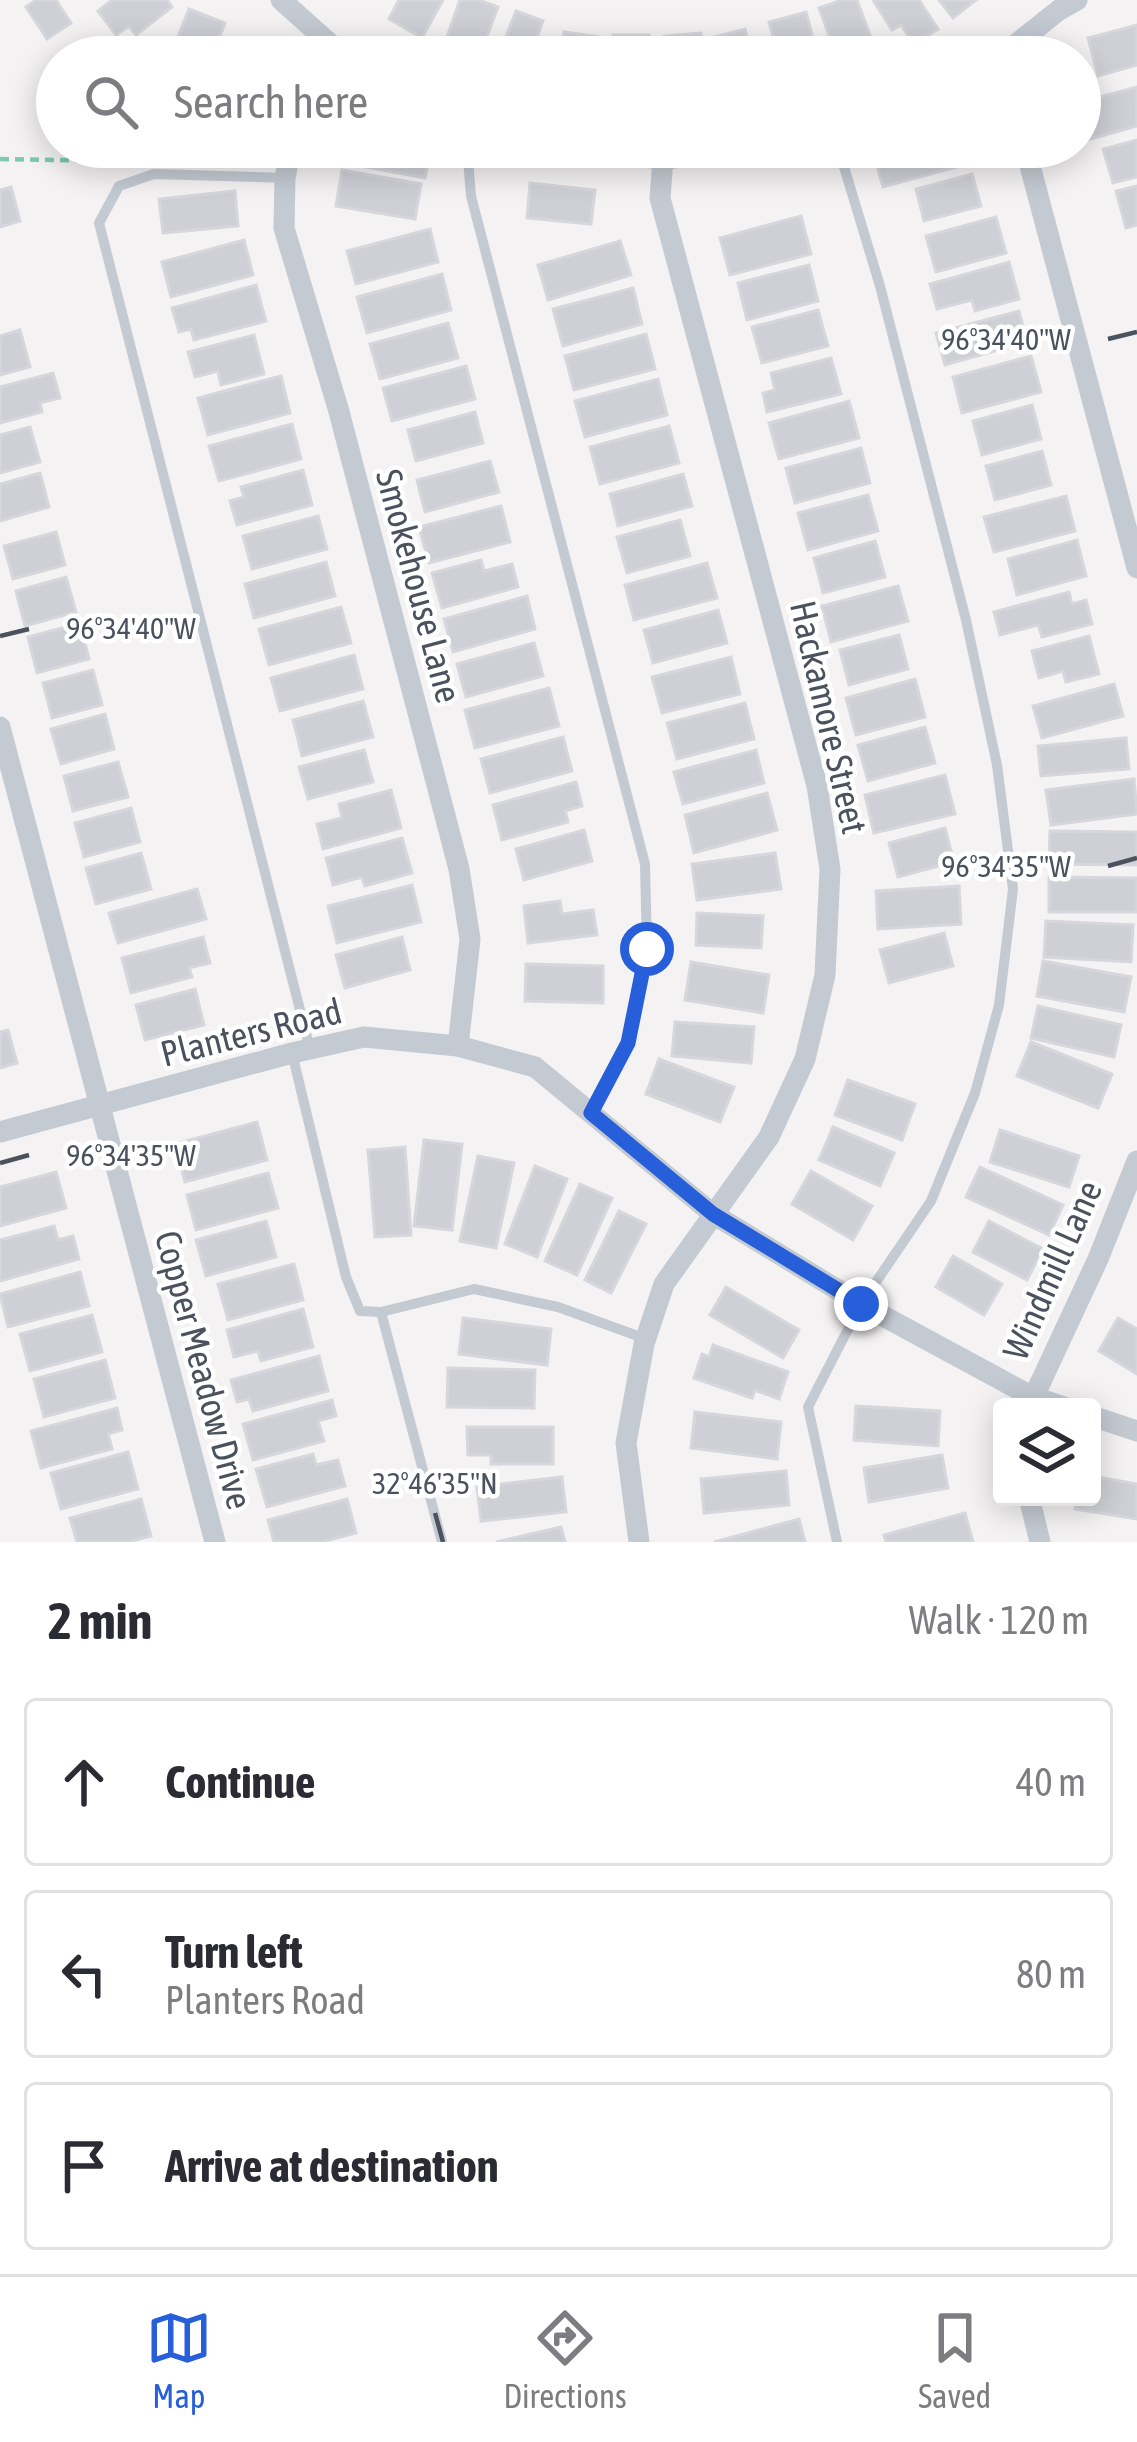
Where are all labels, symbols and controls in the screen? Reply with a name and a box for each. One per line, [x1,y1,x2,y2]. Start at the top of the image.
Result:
search box [36,36,1101,168]
icon: search [78,69,144,135]
text: Search here [174,76,368,128]
text: 96°34'40"W [941,322,1071,356]
street label: Smokehouse Lane [368,465,470,707]
street label: Hackamore Street [782,597,876,837]
text: 96°34'40"W [66,611,196,645]
text: 96°34'35"W [941,849,1071,883]
route start [620,922,674,976]
street label: Planters Road [156,989,346,1075]
text: 96°34'35"W [66,1138,196,1172]
street label: Windmill Lane [994,1174,1110,1366]
street label: Copper Meadow Drive [147,1226,261,1514]
route end [834,1277,888,1331]
map controls [993,1398,1101,1506]
button: layers [993,1398,1101,1506]
text: 32°46'35"N [372,1466,498,1500]
text: 2 min [48,1591,152,1650]
text: Walk · 120 m [909,1598,1089,1642]
icon: ahead [51,1749,117,1815]
text: Continue [165,1756,316,1808]
text: 40 m [1016,1760,1086,1804]
text: Turn left [165,1926,303,1978]
icon: left [51,1941,117,2007]
text: 80 m [1016,1952,1086,1996]
text: Planters Road [165,1978,365,2022]
icon: arrive [51,2133,117,2199]
text: Arrive at destination [165,2140,499,2192]
tab: Map [146,2305,212,2415]
tab: Directions [503,2305,627,2415]
tab: Saved [918,2305,991,2415]

